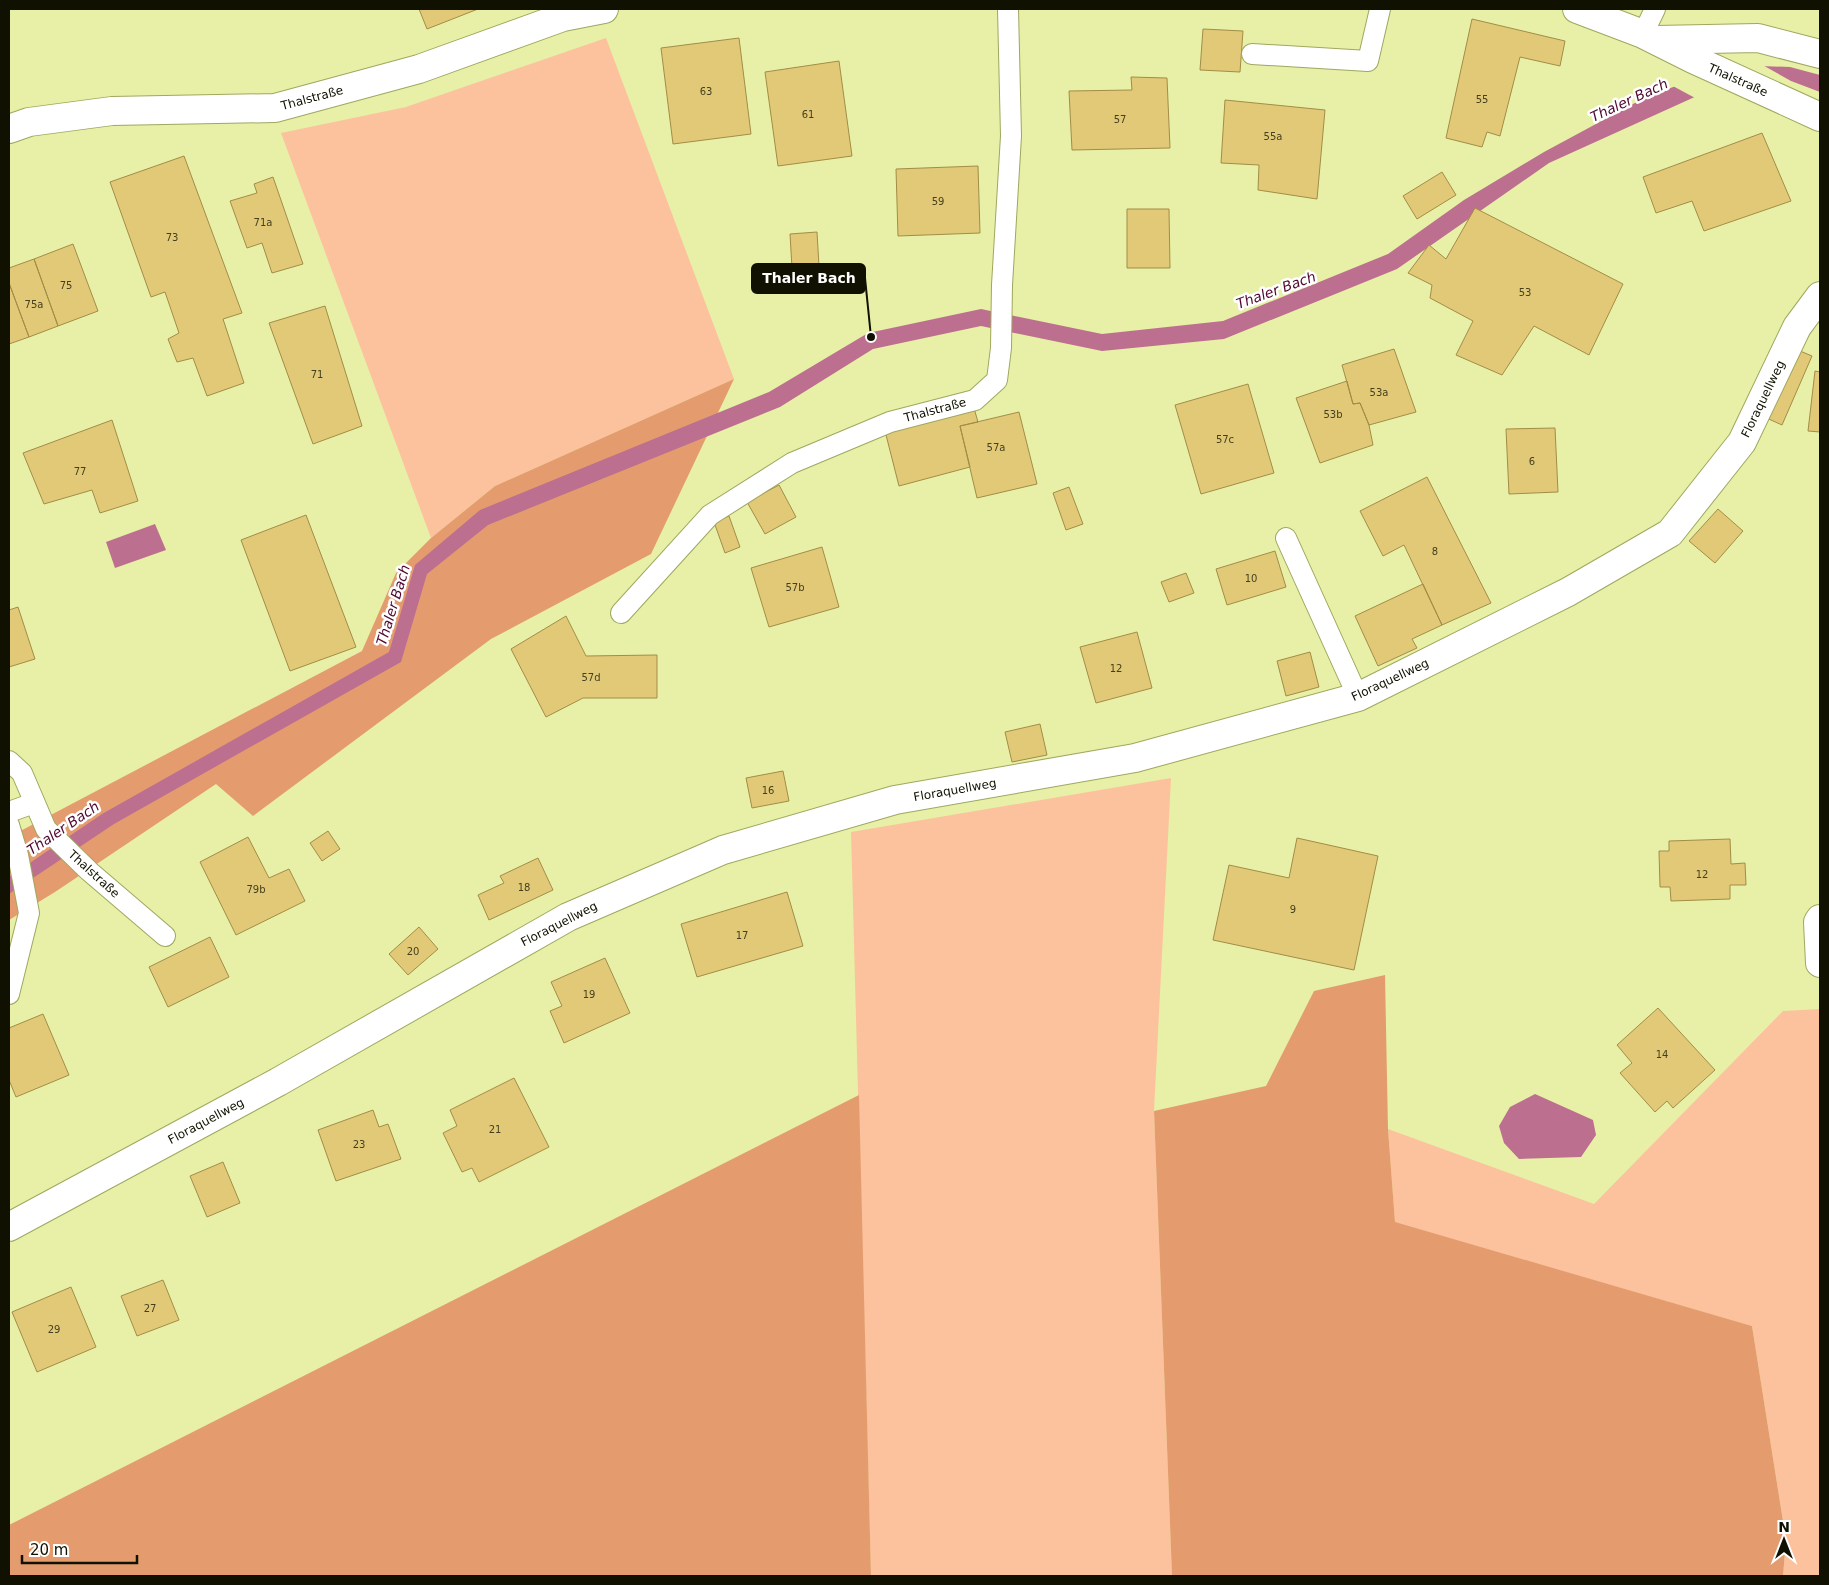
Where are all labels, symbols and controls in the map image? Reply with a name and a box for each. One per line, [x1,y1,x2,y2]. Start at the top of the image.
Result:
street label: Thalstraße [1705,60,1770,99]
water label: Thaler Bach [1588,75,1670,125]
street label: Thalstraße [278,83,345,113]
house number: 63 [700,86,712,97]
house number: 55 [1476,94,1488,105]
house number: 61 [802,109,814,120]
house number: 57 [1114,114,1126,125]
house number: 55a [1264,131,1282,142]
house number: 59 [932,196,944,207]
house number: 71a [254,217,272,228]
house number: 73 [166,232,178,243]
callout: Thaler Bach [752,264,865,293]
water label: Thaler Bach [1234,268,1318,312]
text: Thaler Bach [762,270,856,286]
house number: 75 [60,280,72,291]
house number: 53 [1519,287,1531,298]
house number: 75a [25,299,43,310]
street label: Floraquellweg [1738,358,1788,440]
house number: 71 [311,369,323,380]
house number: 53a [1370,387,1388,398]
street label: Thalstraße [901,395,968,425]
house number: 53b [1323,409,1343,420]
house number: 57c [1216,434,1234,445]
house number: 57a [987,442,1005,453]
house number: 6 [1529,456,1535,467]
house number: 77 [74,466,86,477]
house number: 8 [1432,546,1438,557]
water label: Thaler Bach [373,563,413,647]
house number: 10 [1245,573,1257,584]
house number: 57b [785,582,805,593]
street label: Floraquellweg [1349,656,1431,704]
house number: 12 [1110,663,1122,674]
house number: 57d [581,672,601,683]
street label: Floraquellweg [912,776,998,804]
house number: 16 [762,785,774,796]
water label: Thaler Bach [24,798,102,858]
street label: Thalstraße [65,847,122,901]
house number: 12 [1696,869,1708,880]
house number: 18 [518,882,530,893]
house number: 79b [246,884,266,895]
street label: Floraquellweg [518,899,600,949]
house number: 9 [1290,904,1296,915]
house number: 17 [736,930,748,941]
house number: 20 [407,946,419,957]
house number: 19 [583,989,595,1000]
house number: 14 [1656,1049,1668,1060]
street label: Floraquellweg [166,1095,246,1147]
house number: 21 [489,1124,501,1135]
house number: 23 [353,1139,365,1150]
house number: 27 [144,1303,156,1314]
house number: 29 [48,1324,60,1335]
north arrow [1759,1515,1809,1565]
text: N [1778,1519,1790,1535]
scale bar [22,1532,138,1564]
text: 20 m [30,1541,68,1559]

